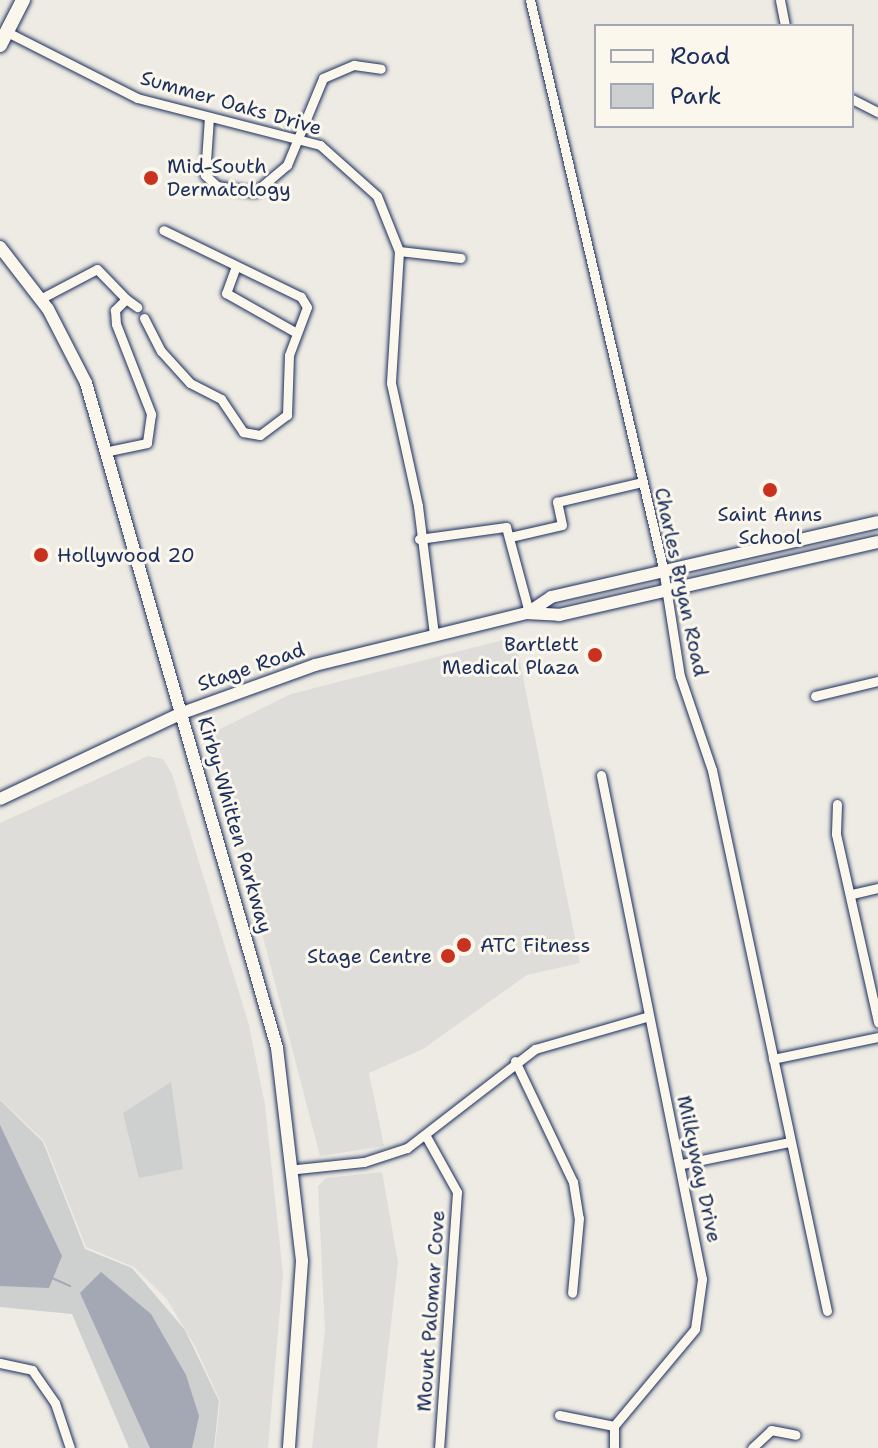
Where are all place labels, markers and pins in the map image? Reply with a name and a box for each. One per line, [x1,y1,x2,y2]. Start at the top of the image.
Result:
place label: Mid-South Dermatology [167,154,291,201]
marker: Mid-South Dermatology [142,169,160,187]
marker: Saint Anns School [761,481,779,499]
place label: Saint Anns School [718,502,822,549]
place label: Hollywood 20 [57,543,195,567]
marker: Hollywood 20 [32,546,50,564]
place label: Bartlett Medical Plaza [442,632,579,679]
marker: Bartlett Medical Plaza [586,646,604,664]
place label: ATC Fitness [480,933,590,957]
marker: ATC Fitness [455,936,473,954]
place label: Stage Centre [307,944,432,968]
marker: Stage Centre [439,947,457,965]

